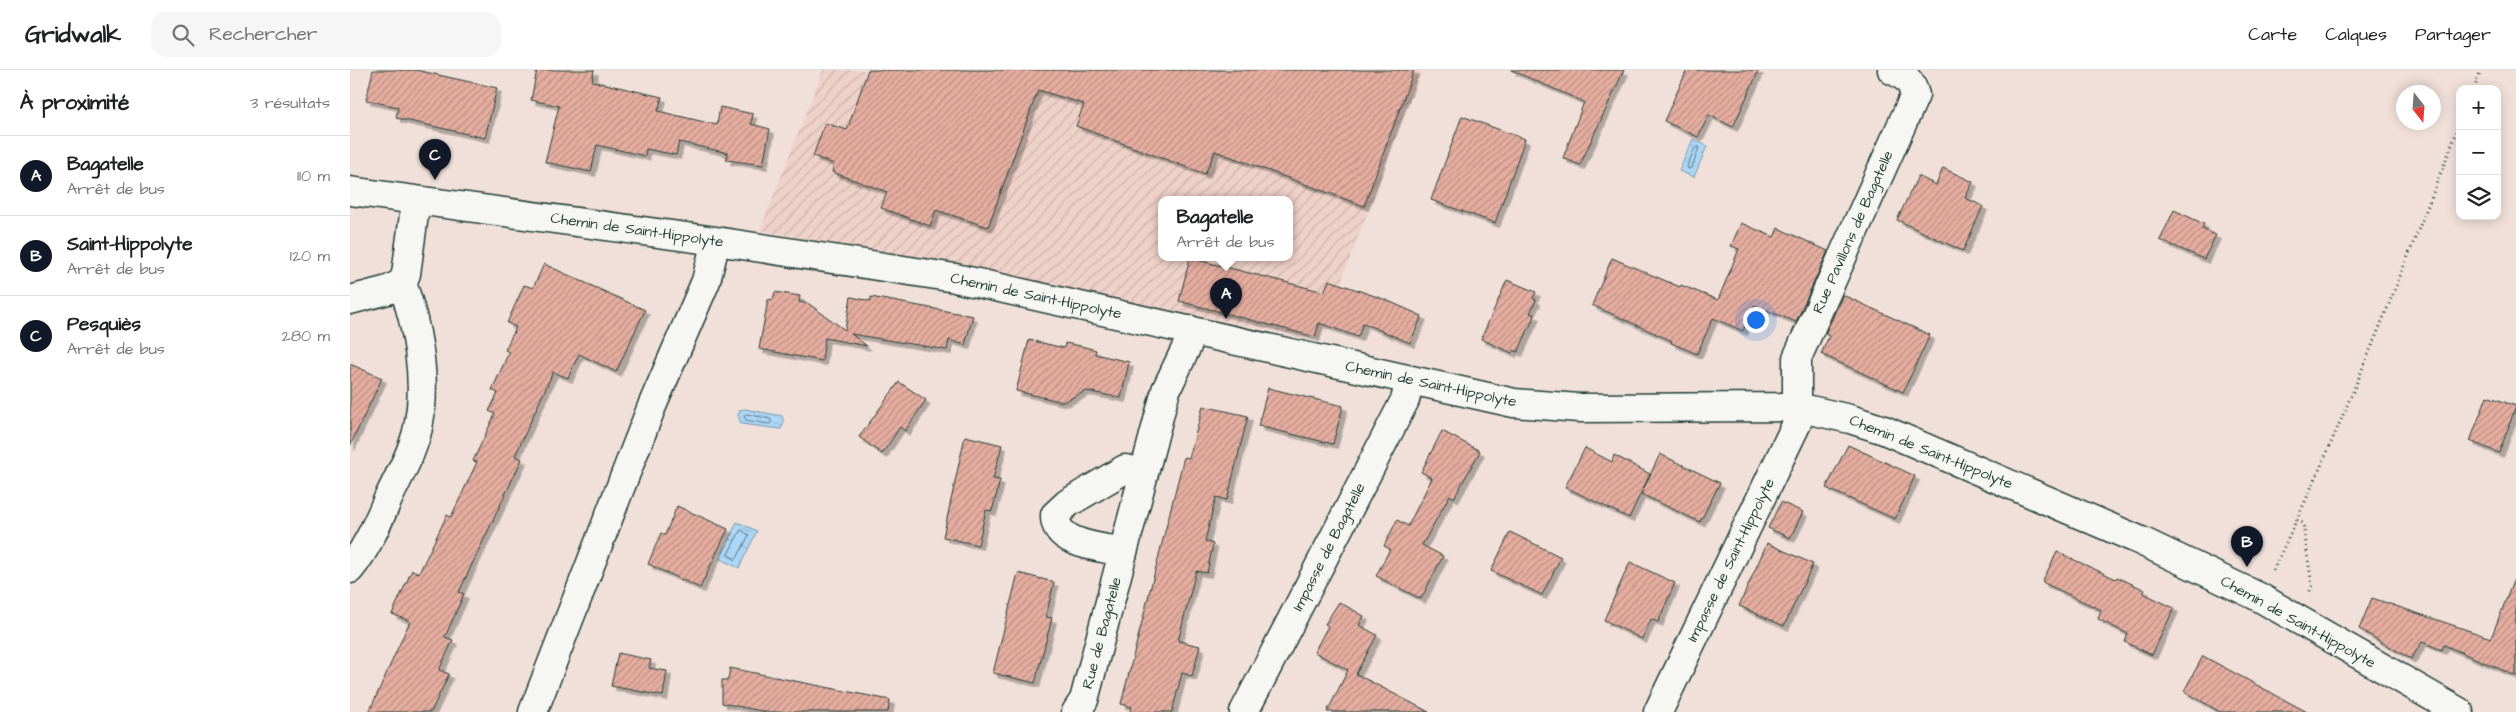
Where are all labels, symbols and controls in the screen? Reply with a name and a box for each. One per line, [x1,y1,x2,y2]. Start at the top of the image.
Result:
search box [151,12,501,57]
text: Gridwalk [25,18,121,52]
icon: search [169,21,197,49]
text: Rechercher [209,21,317,48]
text: Carte [2248,22,2297,47]
text: Calques [2325,22,2387,47]
text: Partager [2415,22,2491,47]
north arrow [2396,85,2441,130]
map controls [2456,85,2501,220]
button: + [2456,85,2501,130]
text: À proximité [20,88,129,117]
text: 3 résultats [250,92,330,114]
button: − [2456,130,2501,175]
pin: C [419,139,451,180]
street label: Rue Pavillons de Bagatelle [1808,147,1899,317]
text: Bagatelle [67,151,144,178]
text: A [31,165,41,187]
text: 110 m [297,165,330,187]
button: layers [2456,175,2501,220]
text: Arrêt de bus [67,178,165,200]
popup [1158,196,1293,261]
text: Bagatelle [1177,204,1253,231]
street label: Chemin de Saint-Hippolyte [549,207,725,254]
text: Saint-Hippolyte [67,231,192,258]
text: Arrêt de bus [1177,231,1274,253]
text: B [30,245,42,267]
text: 120 m [290,245,330,267]
text: Arrêt de bus [67,258,165,280]
street label: Chemin de Saint-Hippolyte [948,268,1124,325]
pin: A [1210,278,1242,319]
your location [1743,307,1769,333]
text: Pesquiès [67,311,141,338]
text: C [30,325,42,347]
text: 280 m [282,325,330,347]
text: Arrêt de bus [67,338,165,360]
street label: Chemin de Saint-Hippolyte [1343,356,1519,413]
street label: Chemin de Saint-Hippolyte [1846,410,2016,495]
street label: Impasse de Saint-Hippolyte [1682,475,1781,646]
street label: Impasse de Bagatelle [1288,479,1371,615]
pin: B [2231,526,2263,567]
street label: Chemin de Saint-Hippolyte [2216,571,2379,674]
street label: Rue de Bagatelle [1077,575,1128,691]

